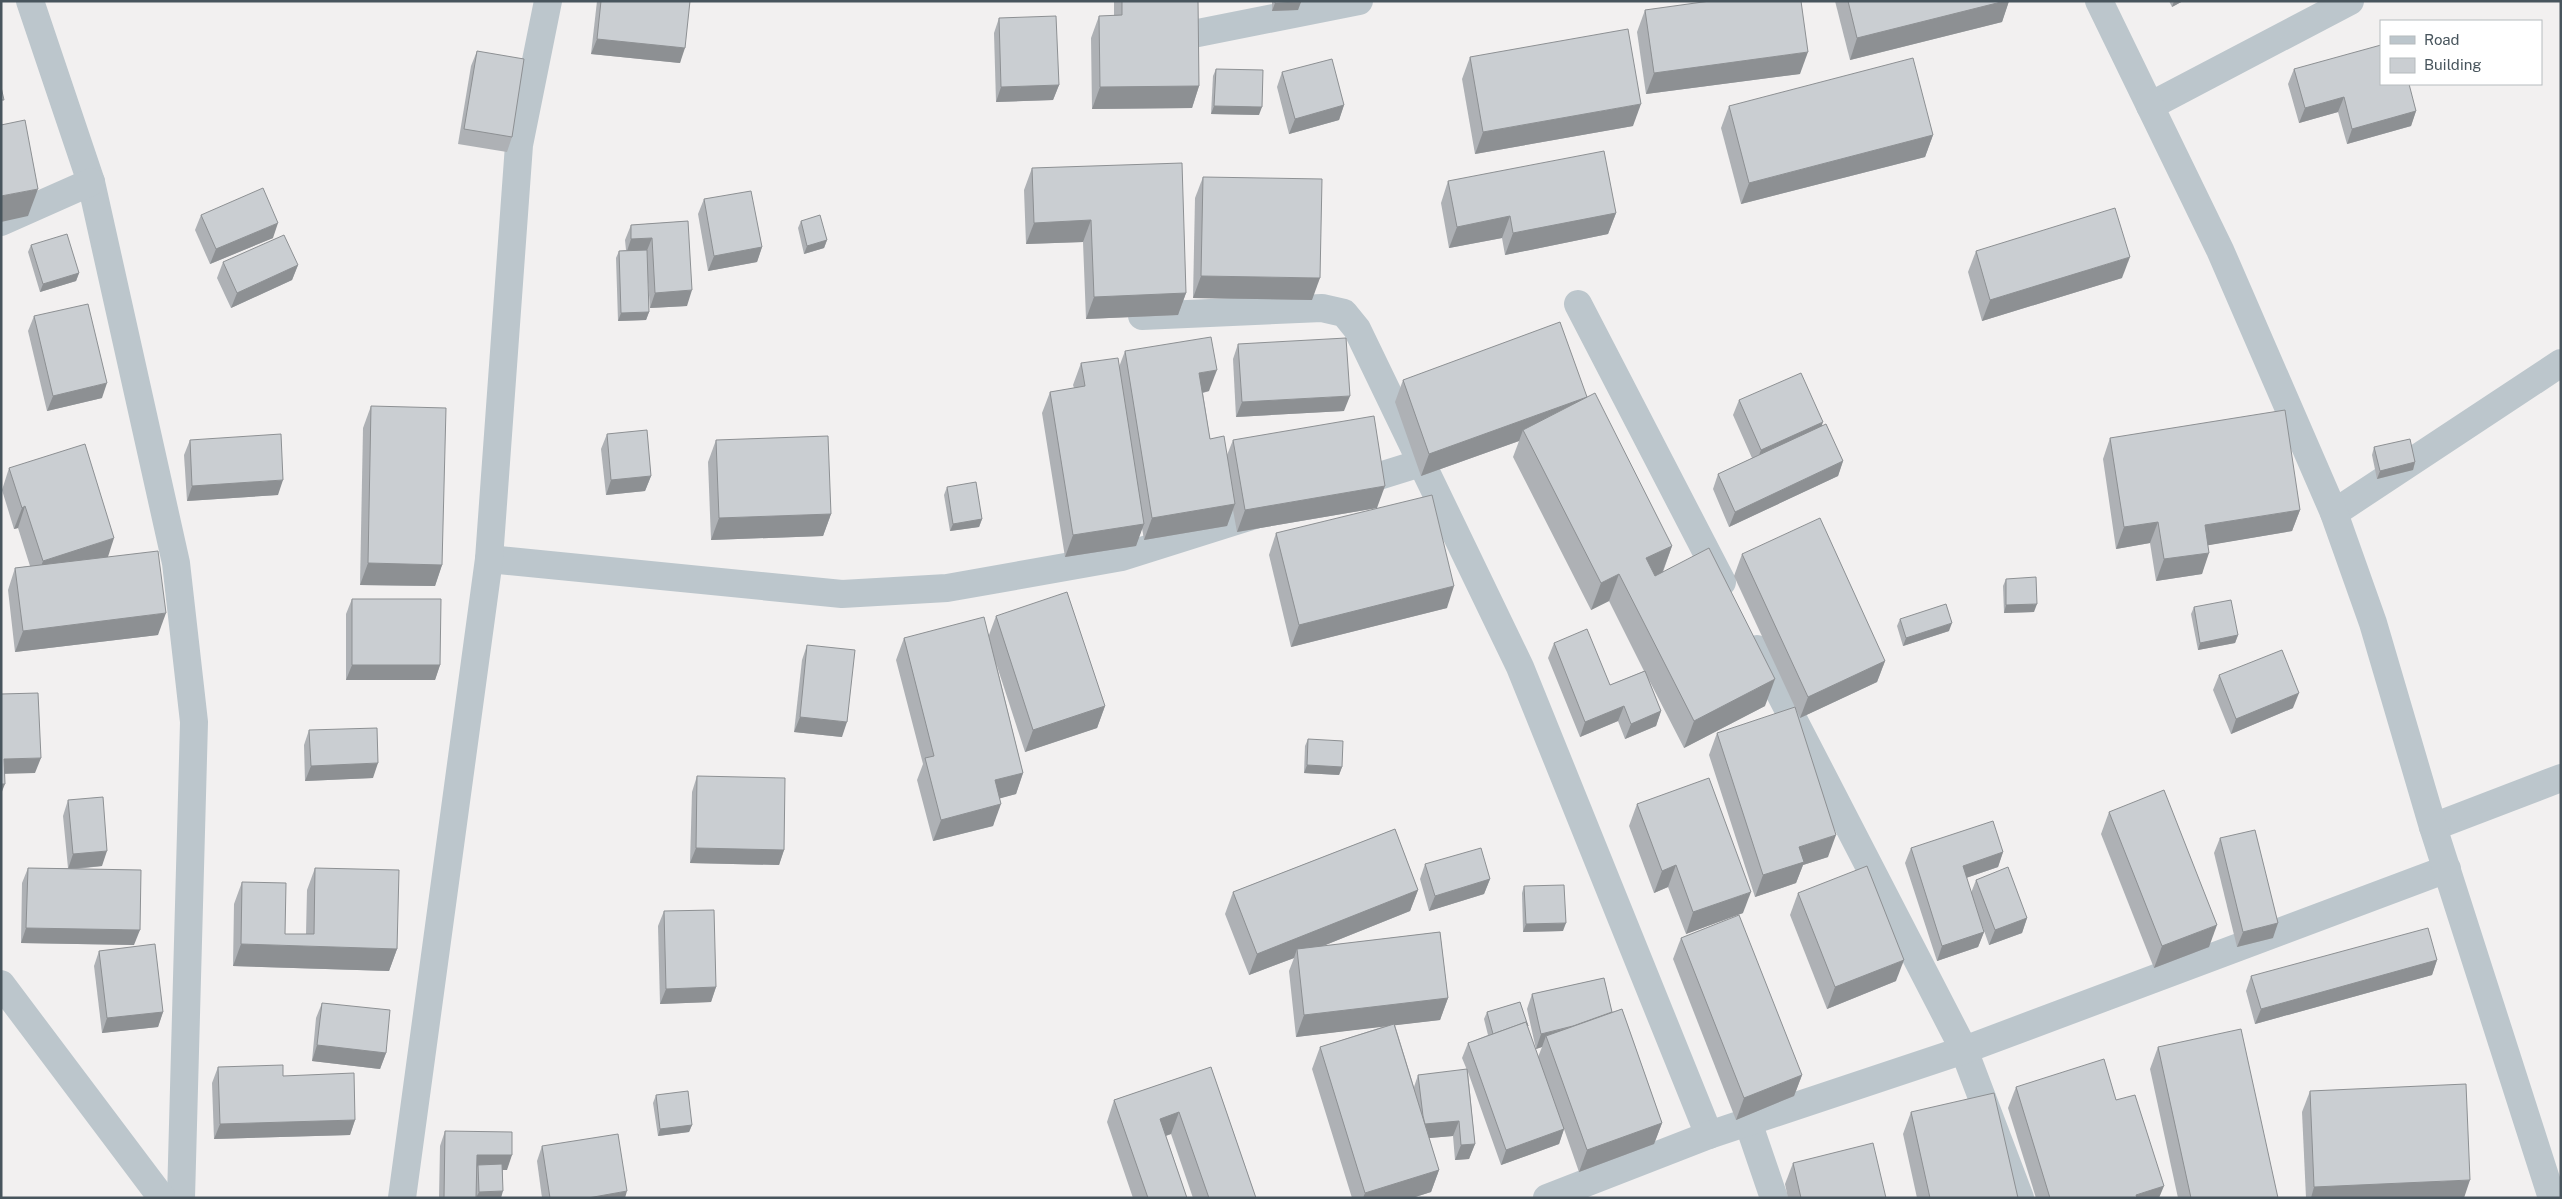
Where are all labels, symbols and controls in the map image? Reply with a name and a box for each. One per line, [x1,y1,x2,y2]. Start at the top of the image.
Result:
legend [2380,20,2542,85]
text: Road [2424,31,2460,48]
text: Building [2424,56,2482,73]

